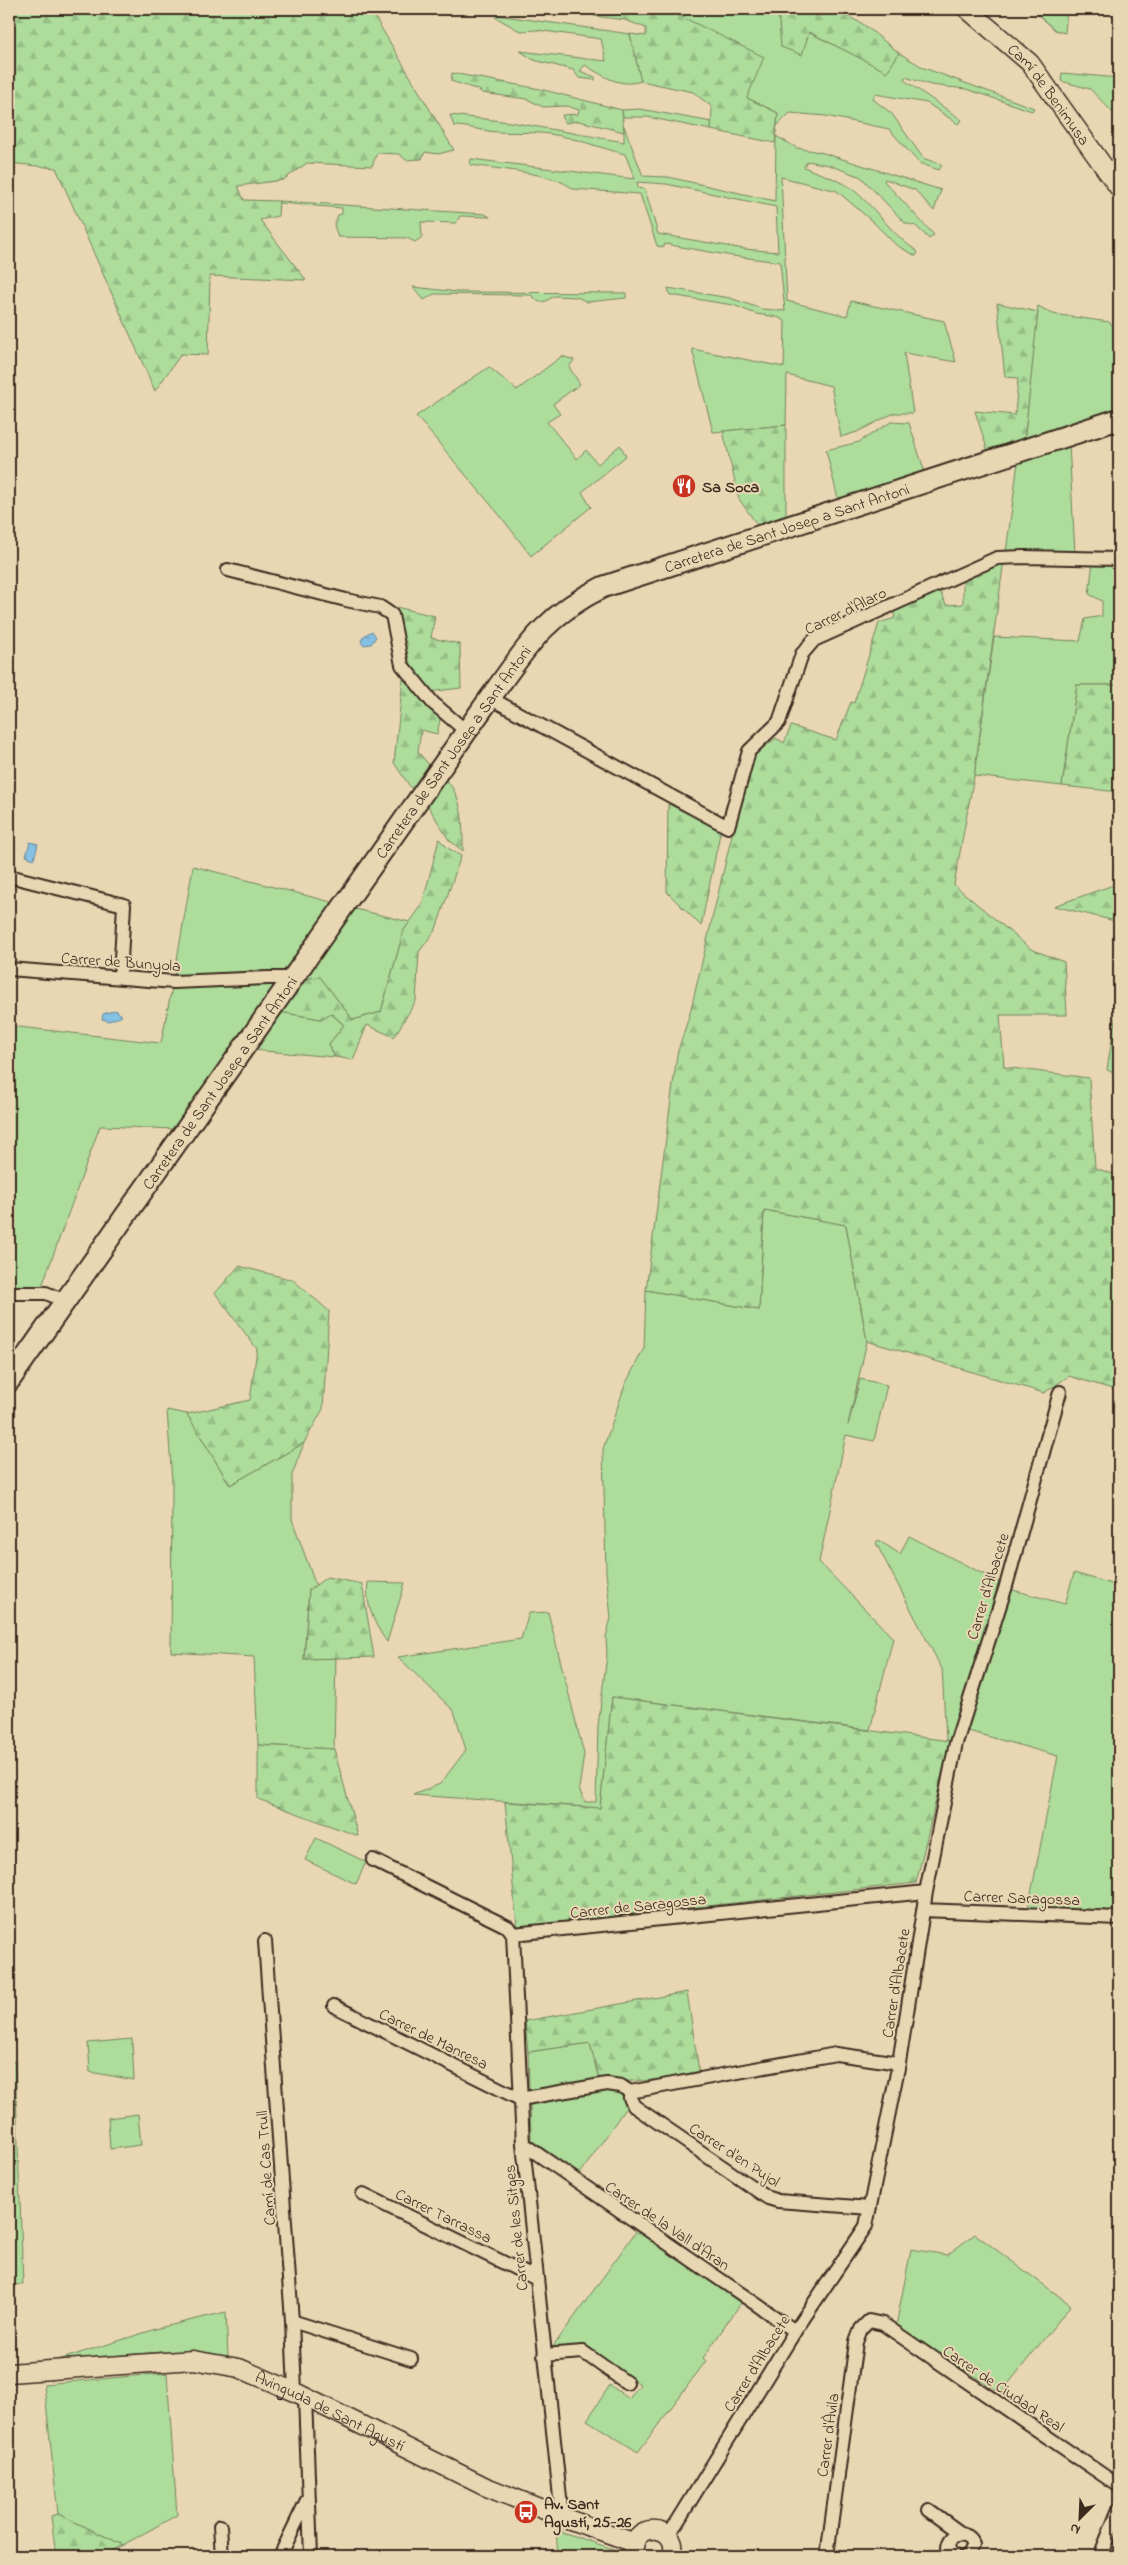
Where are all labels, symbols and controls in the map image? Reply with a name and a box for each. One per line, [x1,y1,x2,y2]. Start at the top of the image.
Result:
street label: Camí de Benimusa [1001,38,1095,151]
restaurant icon: Sa Soca [671,473,697,499]
place label: Sa Soca [702,476,760,500]
street label: Carretera de Sant Josep a Sant Antoni [661,478,913,580]
street label: Carrer d'Alaro [801,582,891,642]
street label: Carretera de Sant Josep a Sant Antoni [370,641,538,864]
street label: Carrer de Bunyola [60,947,182,979]
street label: Carretera de Sant Josep a Sant Antoni [137,972,305,1195]
street label: Carrer d'Albacete [961,1529,1017,1643]
street label: Carrer Saragossa [963,1885,1081,1913]
street label: Carrer de Saragossa [569,1888,707,1926]
street label: Carrer d'Albacete [876,1926,918,2040]
street label: Carrer de Manresa [374,2003,492,2077]
street label: Camí de Cas Trull [251,2109,283,2226]
street label: Carrer d'en Pujol [684,2117,784,2194]
street label: Carrer de les Sitges [498,2164,536,2292]
street label: Carrer de la Vall d'Aran [599,2176,734,2278]
street label: Carrer Tarrassa [391,2183,495,2251]
street label: Carrer d'Albacete [718,2310,798,2417]
street label: Carrer de Ciudad Real [937,2340,1069,2440]
street label: Avinguda de Sant Agustí [251,2366,409,2459]
street label: Carrer d'Àvila [811,2392,847,2479]
north arrow [1056,2492,1106,2542]
place label: Av. Sant Agustí, 25-26 [544,2493,632,2536]
bus stop icon: Av. Sant Agustí, 25-26 [513,2499,539,2525]
text: N [1067,2517,1084,2540]

